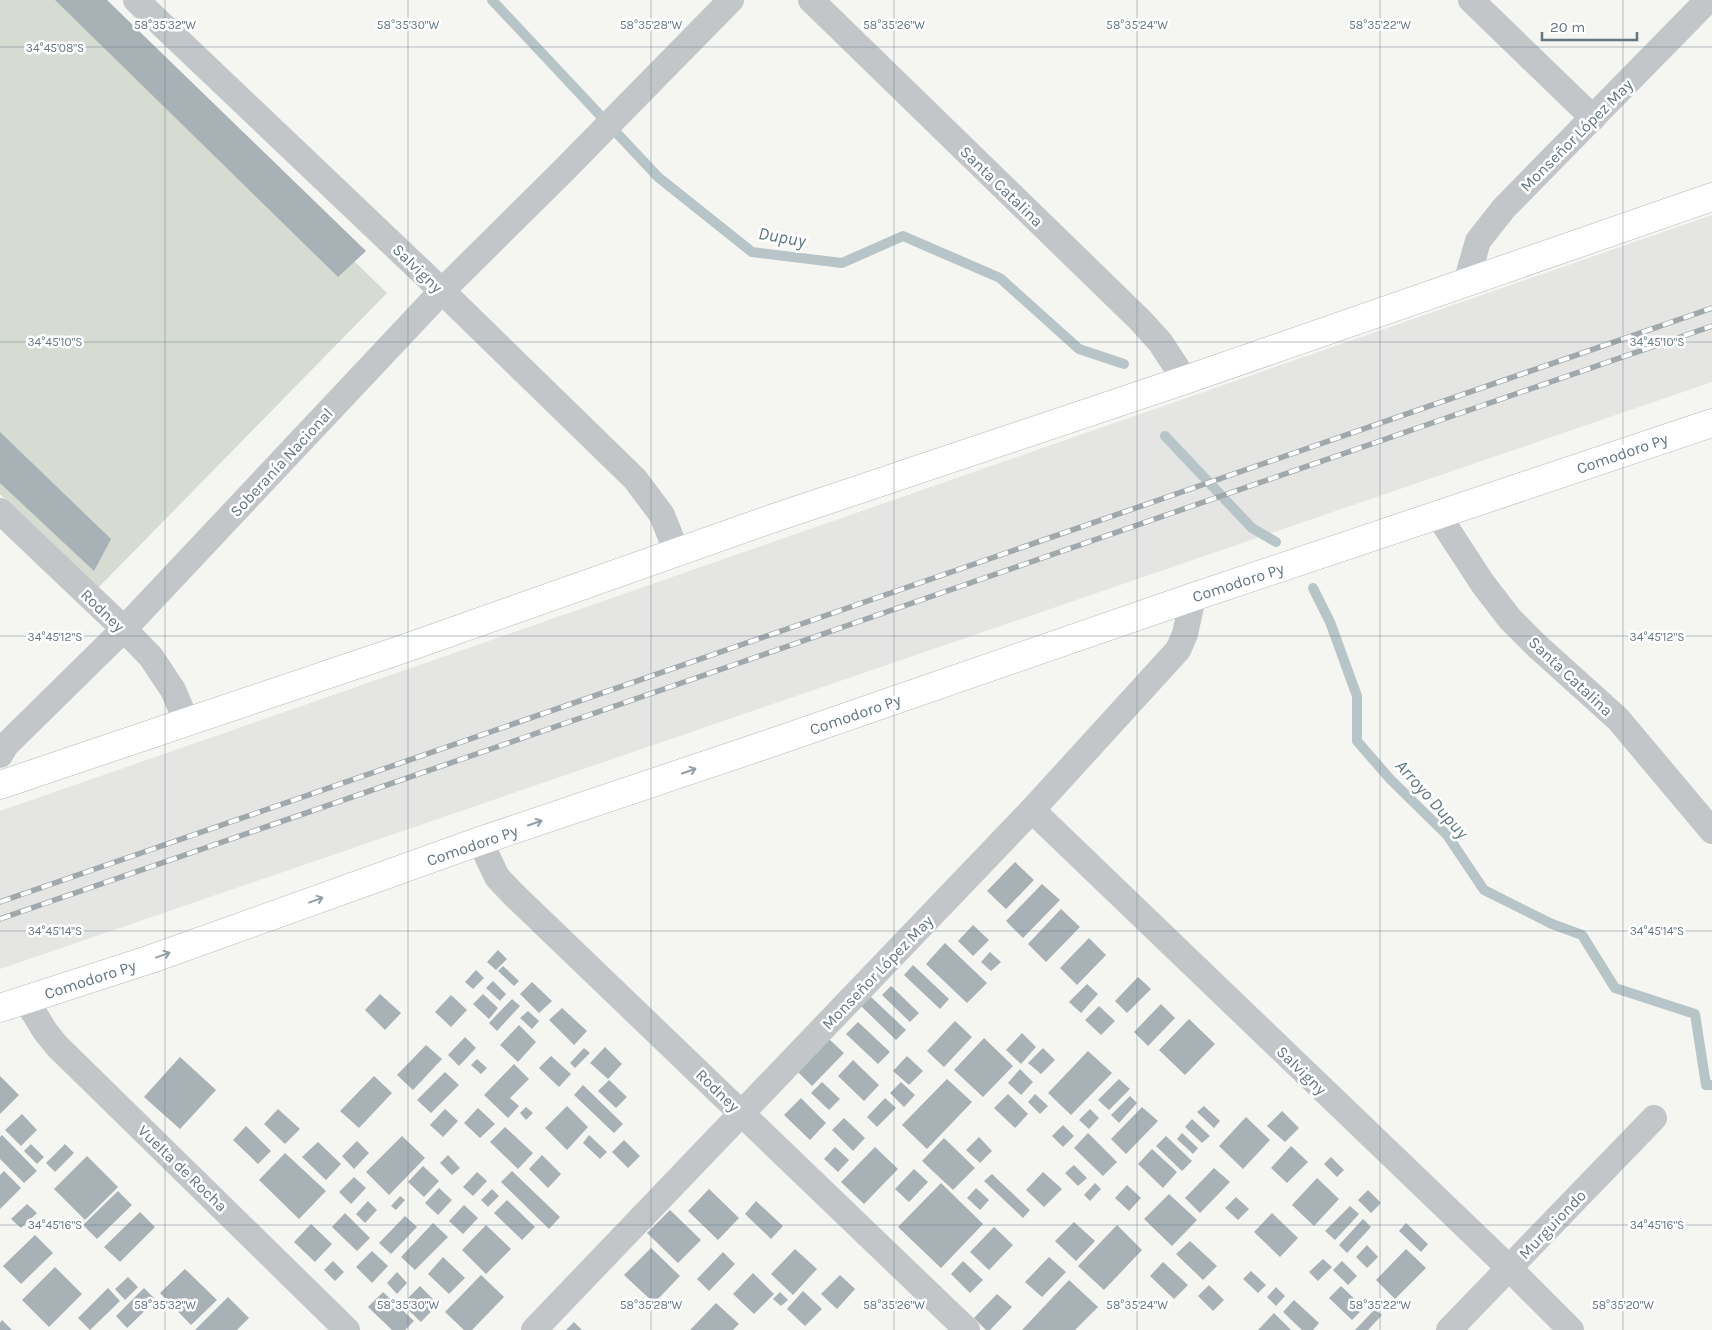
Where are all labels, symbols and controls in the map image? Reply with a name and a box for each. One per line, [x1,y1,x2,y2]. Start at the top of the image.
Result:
scale bar [1542,10,1637,42]
text: 58°35'32"W [134,18,196,32]
text: 58°35'30"W [377,18,439,32]
text: 58°35'28"W [620,18,682,32]
text: 58°35'26"W [863,18,925,32]
text: 58°35'24"W [1106,18,1168,32]
text: 58°35'22"W [1349,18,1411,32]
text: 20 m [1550,18,1585,36]
text: 34°45'08"S [26,41,84,55]
street label: Monseñor López May [1516,75,1637,196]
street label: Santa Catalina [956,142,1047,231]
water label: Dupuy [757,222,809,252]
street label: Salvigny [389,240,447,297]
text: 34°45'10"S [28,335,82,349]
text: 34°45'10"S [1630,335,1684,349]
street label: Soberanía Nacional [226,404,337,521]
street label: Comodoro Py [1574,429,1671,478]
street label: Comodoro Py [1190,559,1287,606]
street label: Rodney [77,585,129,636]
text: 34°45'12"S [28,630,82,644]
text: 34°45'12"S [1630,630,1684,644]
street label: Santa Catalina [1525,633,1617,720]
street label: Comodoro Py [807,690,904,739]
water label: Arroyo Dupuy [1391,755,1474,844]
one-way arrow [681,766,696,775]
one-way arrow [527,818,542,827]
street label: Comodoro Py [424,821,521,870]
one-way arrow [307,895,323,904]
street label: Monseñor López May [818,911,937,1033]
text: 34°45'14"S [28,924,82,938]
text: 34°45'14"S [1630,924,1684,938]
one-way arrow [154,950,170,959]
street label: Comodoro Py [42,956,139,1003]
street label: Salvigny [1273,1042,1331,1099]
street label: Rodney [692,1065,744,1116]
street label: Vuelta de Rocha [134,1121,231,1216]
street label: Murguiondo [1515,1186,1590,1263]
text: 34°45'16"S [28,1218,82,1232]
text: 34°45'16"S [1630,1218,1684,1232]
text: 58°35'32"W [134,1298,196,1312]
text: 58°35'30"W [377,1298,439,1312]
text: 58°35'28"W [620,1298,682,1312]
text: 58°35'26"W [863,1298,925,1312]
text: 58°35'24"W [1106,1298,1168,1312]
text: 58°35'22"W [1349,1298,1411,1312]
text: 58°35'20"W [1592,1298,1654,1312]

